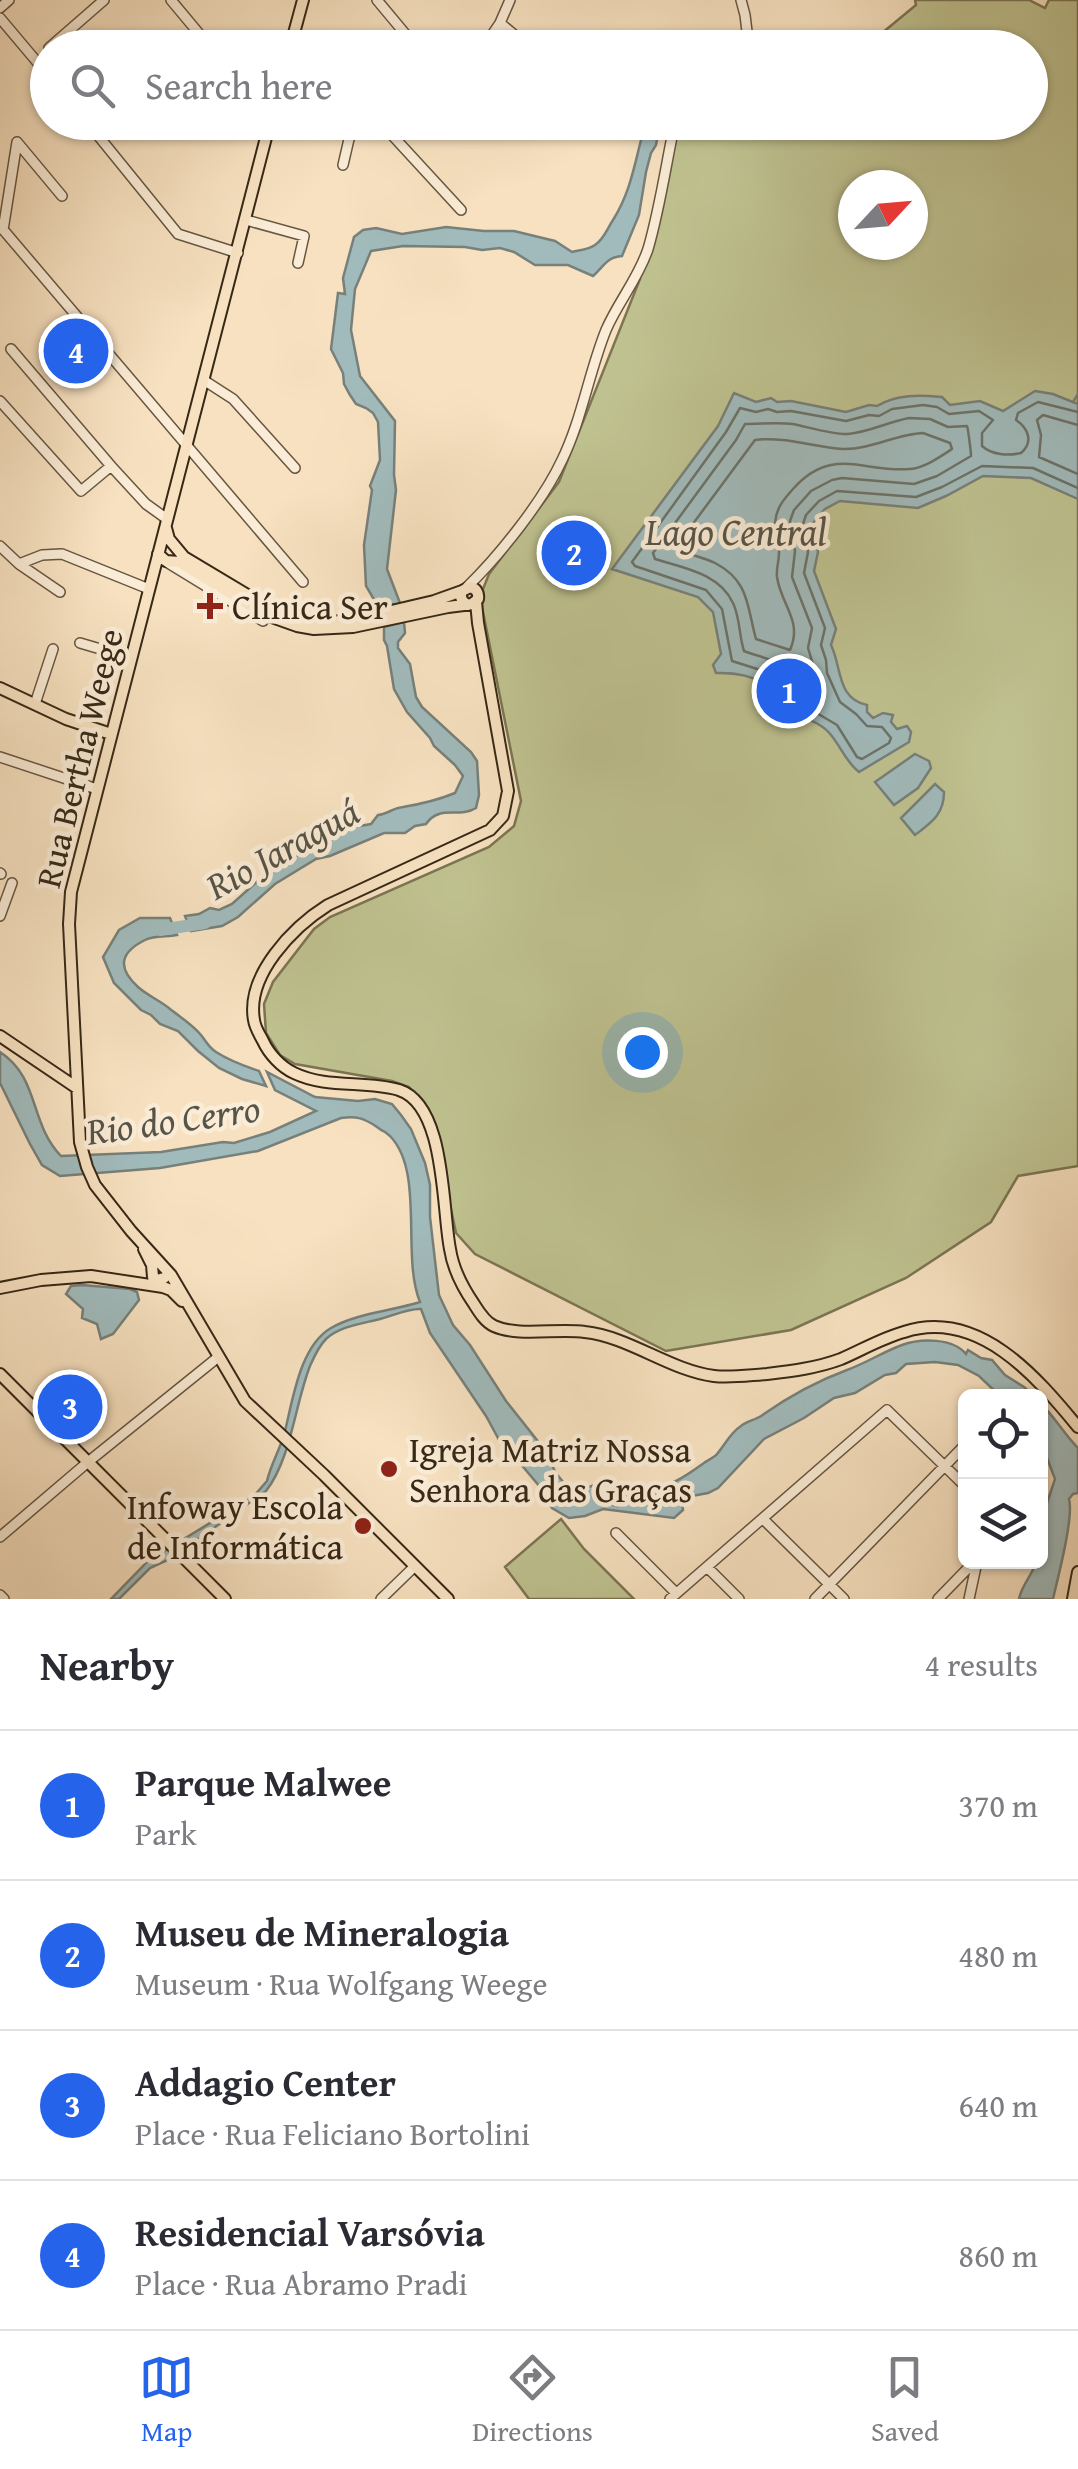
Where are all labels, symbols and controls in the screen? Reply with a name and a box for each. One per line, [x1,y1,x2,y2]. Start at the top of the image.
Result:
search box [30,30,1048,140]
text: Search here [145,57,333,113]
icon: search [65,58,120,113]
north arrow [838,170,928,260]
pin: 4 [44,314,108,388]
water label: Lago Central [644,503,827,559]
pin: 2 [542,516,606,590]
place label: Clínica Ser [232,581,388,632]
marker: Clínica Ser [197,593,223,619]
street label: Rua Bertha Weege [22,623,136,893]
pin: 1 [756,654,822,728]
water label: Rio Jaraguá [194,783,369,914]
your location [617,1027,668,1078]
water label: Rio do Cerro [82,1079,263,1159]
pin: 3 [38,1370,102,1444]
map controls [958,1389,1048,1569]
button: locate [958,1389,1048,1479]
place label: Igreja Matriz Nossa Senhora das Graças [409,1424,692,1515]
marker: Igreja Matriz Nossa Senhora das Graças [378,1458,400,1480]
button: layers [958,1479,1048,1569]
place label: Infoway Escola de Informática [127,1481,343,1572]
marker: Infoway Escola de Informática [352,1515,374,1537]
text: Nearby [40,1634,174,1695]
text: 4 results [925,1641,1038,1688]
text: Parque Malwee [135,1754,391,1810]
text: 1 [64,1782,81,1829]
text: 370 m [959,1782,1038,1829]
text: Park [135,1810,197,1857]
text: Museu de Mineralogia [135,1904,509,1960]
text: 2 [64,1932,81,1979]
text: 480 m [959,1932,1038,1979]
text: Museum · Rua Wolfgang Weege [135,1960,547,2007]
text: Addagio Center [135,2054,396,2110]
text: 3 [64,2082,81,2129]
text: 640 m [959,2082,1038,2129]
text: Place · Rua Feliciano Bortolini [135,2110,530,2157]
text: Residencial Varsóvia [135,2204,485,2260]
text: 4 [64,2232,81,2279]
text: 860 m [959,2232,1038,2279]
text: Place · Rua Abramo Pradi [135,2260,468,2307]
tab: Map [139,2350,194,2451]
tab: Directions [472,2350,593,2451]
tab: Saved [871,2350,939,2451]

